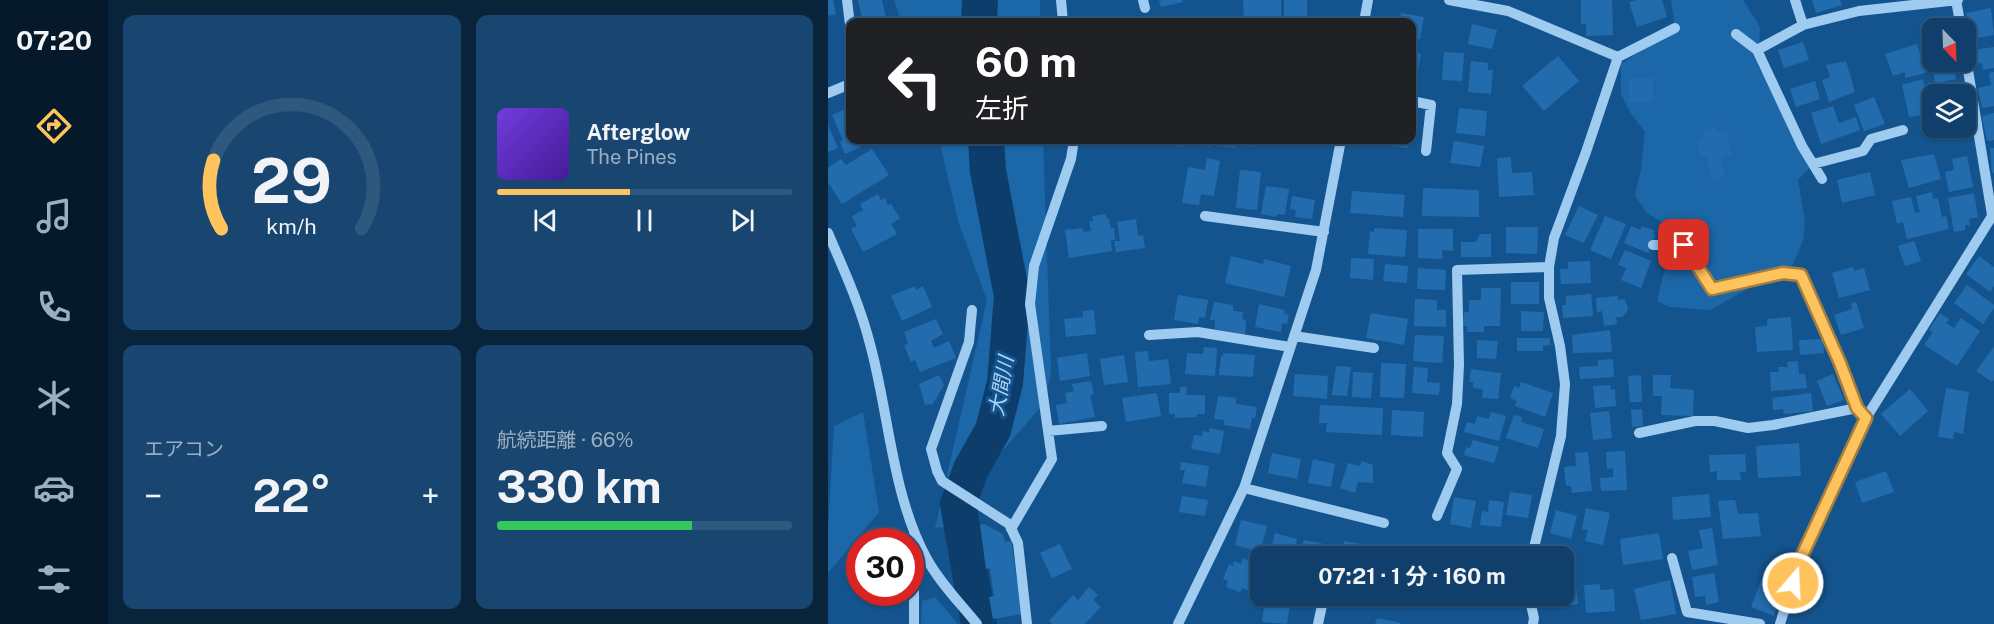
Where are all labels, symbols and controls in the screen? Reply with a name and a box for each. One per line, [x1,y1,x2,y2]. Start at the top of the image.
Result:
north arrow [1922,18,1976,72]
map controls [1922,18,1976,138]
text: 07:20 [16,24,92,56]
text: 60 m [975,37,1077,86]
icon: left [876,42,954,120]
button: layers [1922,84,1976,138]
text: 左折 [975,92,1029,124]
icon: directions [33,105,75,147]
text: Afterglow [587,119,690,145]
text: 29 [251,145,332,218]
text: The Pines [587,145,677,169]
icon: music [33,195,75,237]
icon: previous [529,204,562,237]
icon: pause [628,204,661,237]
icon: next [726,204,759,237]
text: km/h [267,215,317,240]
pin [1658,219,1709,270]
icon: arrive [1667,228,1700,261]
icon: phone [33,286,75,328]
water label: 大間川 [984,352,1018,418]
icon: climate [33,377,75,419]
text: 航続距離 · 66% [497,428,634,452]
text: エアコン [144,437,224,461]
text: 330 km [497,460,662,513]
icon: car [33,467,75,509]
text: 22° [253,469,331,522]
text: − [144,477,162,515]
text: + [421,477,439,515]
speed limit sign: 30 [846,528,924,606]
position arrow [1761,551,1825,615]
icon: filters [33,558,75,600]
text: 07:21 · 1 分 · 160 m [1318,563,1506,589]

